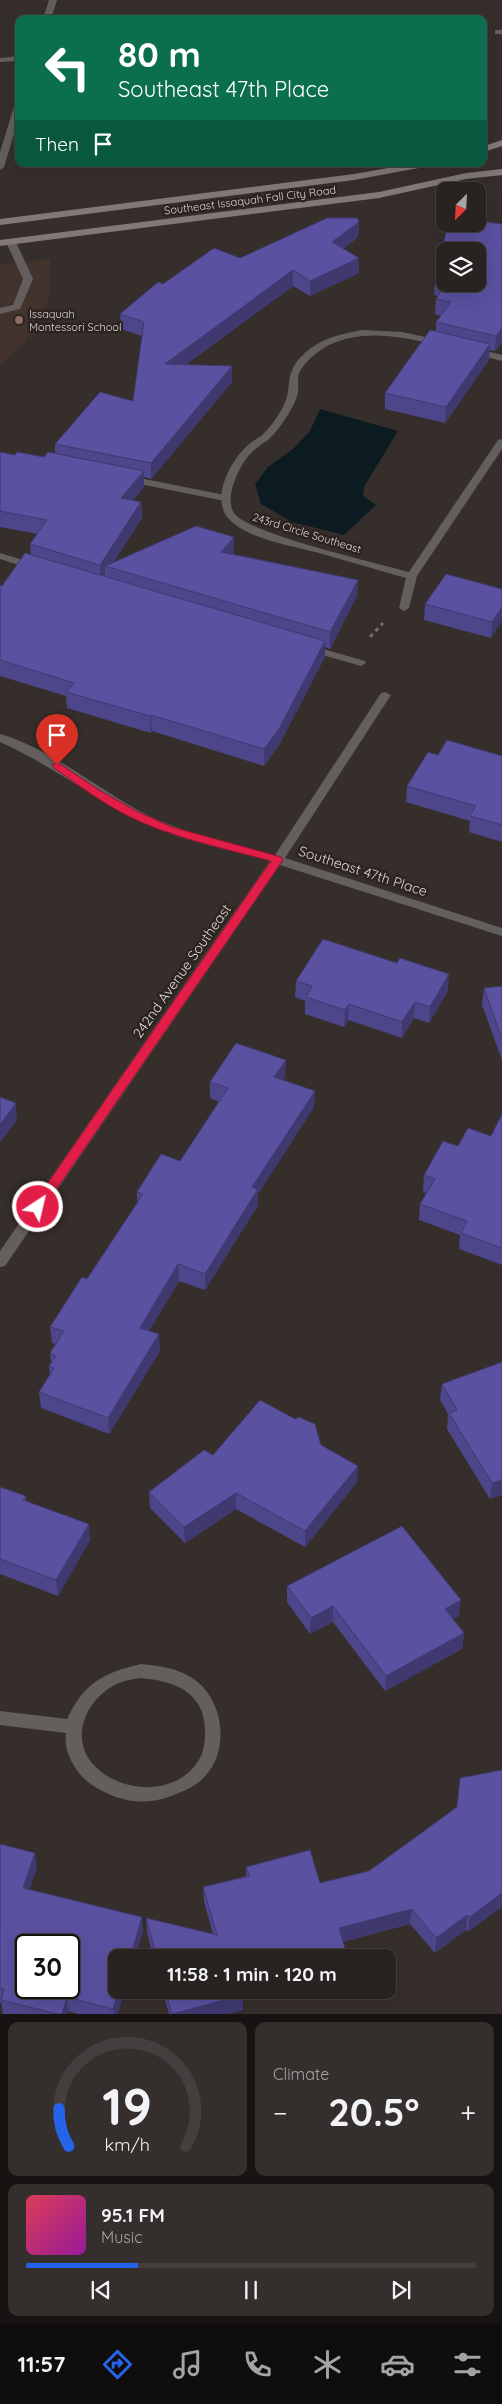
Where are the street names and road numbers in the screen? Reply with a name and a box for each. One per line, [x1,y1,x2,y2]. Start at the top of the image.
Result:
street label: Southeast Issaquah Fall City Road [163,183,337,217]
street label: 243rd Circle Southeast [251,510,363,556]
street label: Southeast 47th Place [296,842,430,900]
street label: 242nd Avenue Southeast [129,900,235,1042]

